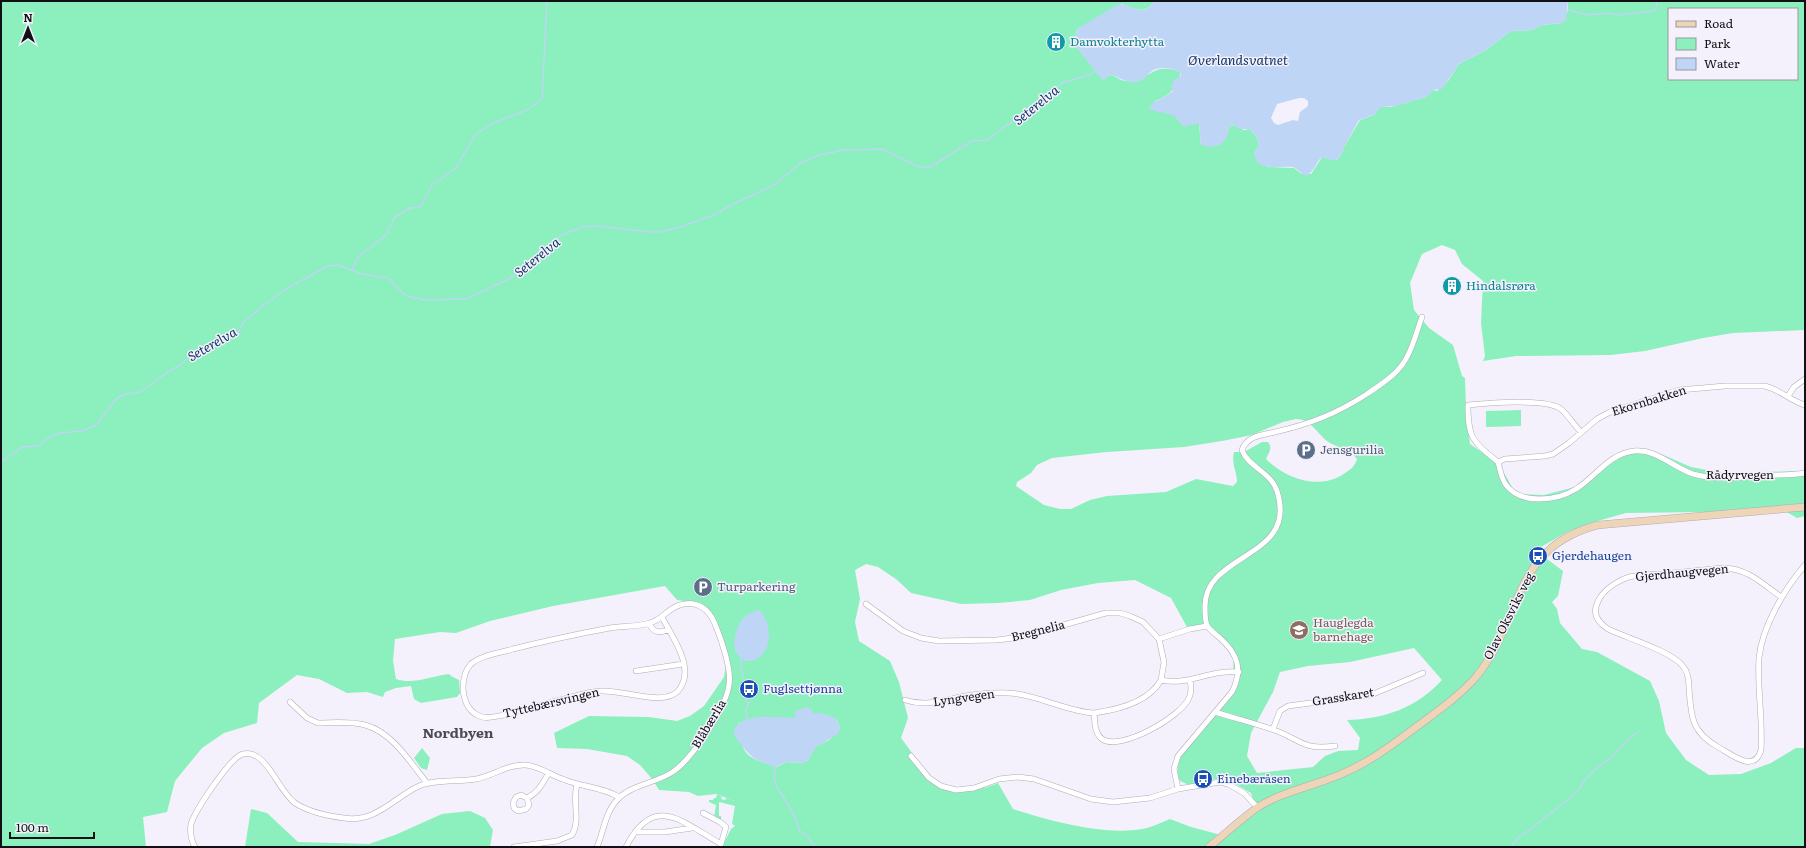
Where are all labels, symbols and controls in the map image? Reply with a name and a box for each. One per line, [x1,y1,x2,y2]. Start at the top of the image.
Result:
north arrow [8,8,48,48]
legend [1668,8,1798,80]
text: N [23,9,33,25]
text: Road [1704,14,1734,32]
building icon: Damvokterhytta [1045,31,1067,53]
place label: Damvokterhytta [1070,32,1165,50]
text: Park [1704,34,1731,52]
water label: Øverlandsvatnet [1188,50,1289,69]
text: Water [1704,54,1740,72]
water label: Seterelva [1009,80,1063,129]
water label: Seterelva [510,232,564,281]
building icon: Hindalsrøra [1441,275,1463,297]
place label: Hindalsrøra [1466,276,1536,294]
water label: Seterelva [184,322,240,365]
street label: Ekornbakken [1609,380,1688,420]
parking icon: Jensgurilia [1295,439,1317,461]
place label: Jensgurilia [1320,440,1385,458]
street label: Rådyrvegen [1706,465,1774,483]
bus stop icon: Gjerdehaugen [1527,545,1549,567]
place label: Gjerdehaugen [1552,546,1632,564]
street label: Gjerdhaugvegen [1634,559,1729,585]
street label: Olav Oksviks veg [1478,568,1538,662]
parking icon: Turparkering [692,576,714,598]
place label: Turparkering [717,577,796,595]
place label: Hauglegda barnehage [1313,613,1374,645]
street label: Bregnelia [1009,615,1067,645]
school or university icon: Hauglegda barnehage [1288,619,1310,641]
bus stop icon: Fuglsettjønna [738,678,760,700]
place label: Fuglsettjønna [763,679,843,697]
street label: Tyttebærsvingen [501,682,601,722]
street label: Grasskaret [1311,682,1375,710]
street label: Lyngvegen [932,684,996,710]
street label: Blåbærlia [686,695,730,752]
district label: Nordbyen [422,722,494,742]
bus stop icon: Einebæråsen [1192,768,1214,790]
place label: Einebæråsen [1217,769,1291,787]
scale bar [10,814,94,840]
text: 100 m [16,818,49,836]

